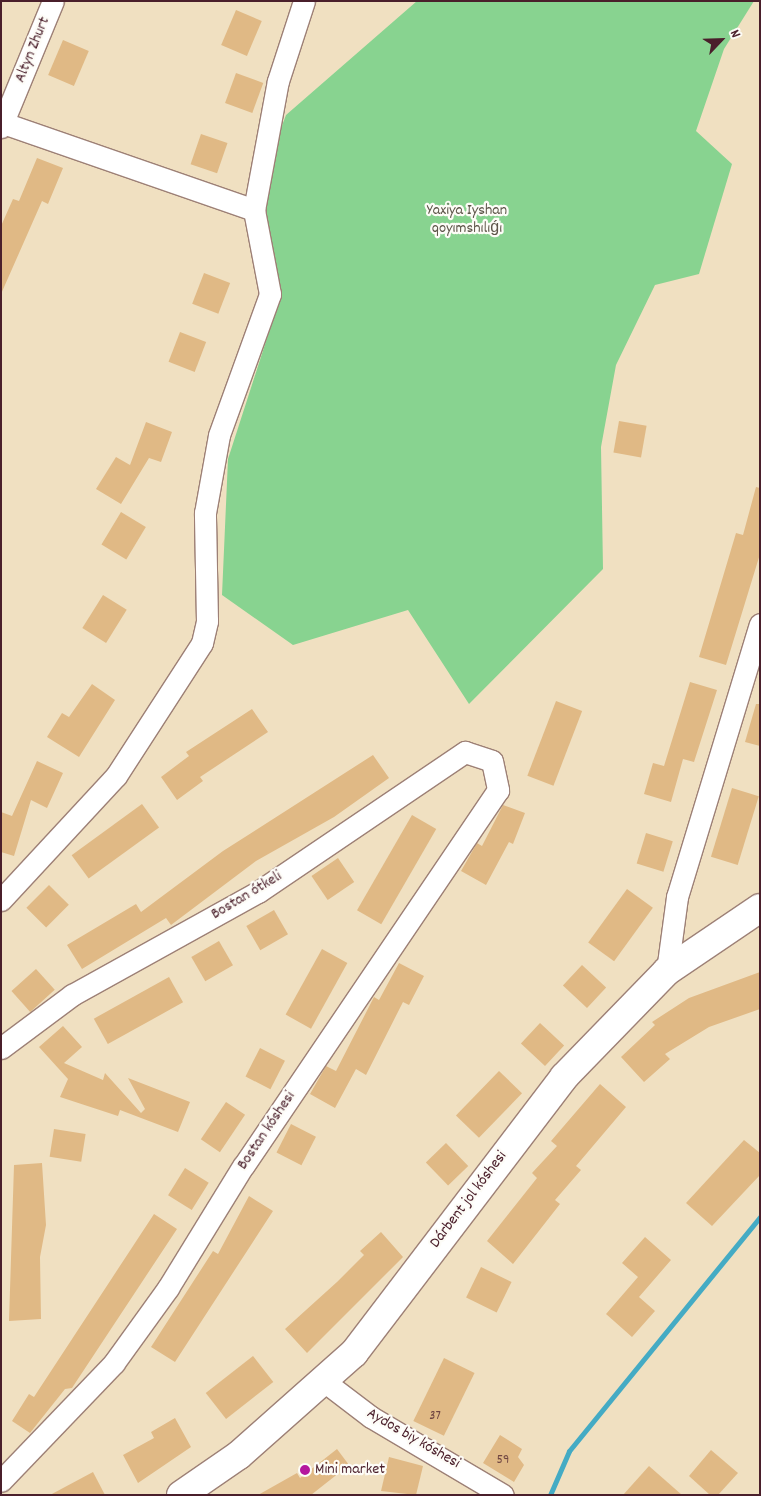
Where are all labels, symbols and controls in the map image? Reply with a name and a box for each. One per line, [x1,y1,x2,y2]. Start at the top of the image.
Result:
street label: Altyn Zhurt [11,14,55,86]
north arrow [696,15,746,65]
text: N [724,27,745,41]
park label: Yaxiya Iyshan qoyımshılıǵı [427,201,507,239]
street label: Bostan ótkeli [208,867,286,925]
street label: Bostan kóshesi [234,1088,300,1174]
street label: Dárbent jol kóshesi [426,1148,512,1252]
street label: Aydos biy kóshesi [363,1405,463,1473]
house number: 37 [429,1408,441,1424]
house number: 59 [497,1452,509,1468]
place label: Mini market [315,1460,385,1480]
marker: Mini market [299,1464,311,1476]

